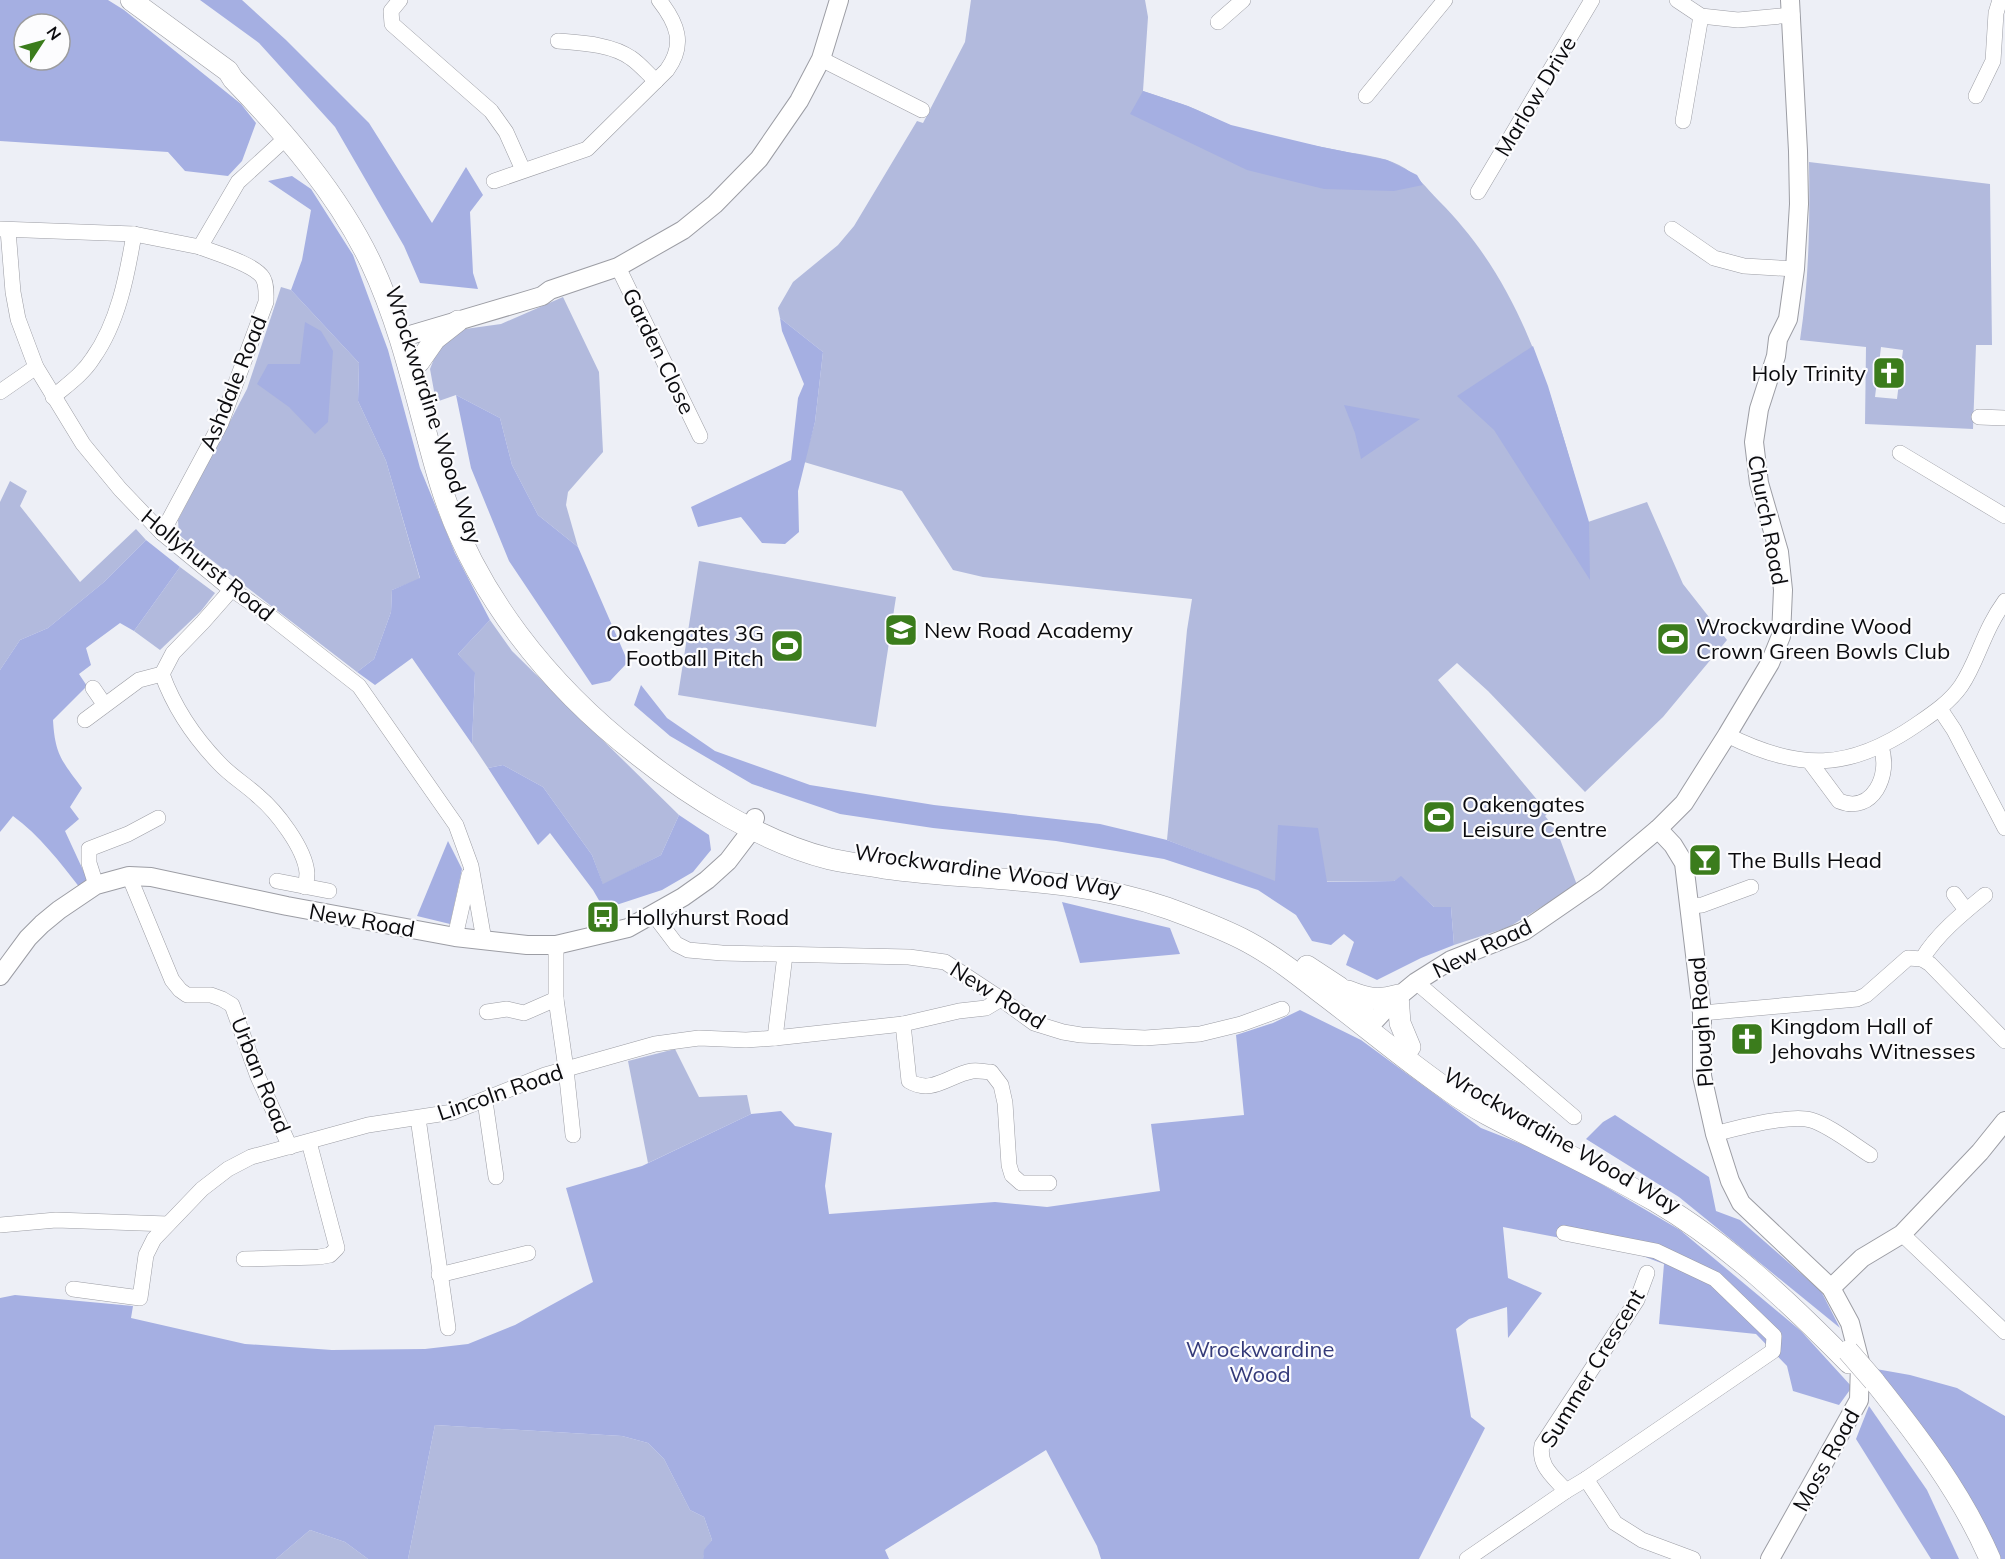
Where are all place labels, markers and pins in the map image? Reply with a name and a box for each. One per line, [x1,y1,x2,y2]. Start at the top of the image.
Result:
church icon: Holy Trinity [1871,355,1907,391]
place label: Holy Trinity [1751,359,1866,387]
school or university icon: New Road Academy [883,612,919,648]
place label: Wrockwardine Wood Crown Green Bowls Club [1696,612,1950,665]
place label: New Road Academy [924,616,1133,644]
place label: Oakengates 3G Football Pitch [606,619,764,672]
sports icon: Wrockwardine Wood Crown Green Bowls Club [1655,621,1691,657]
sports icon: Oakengates 3G Football Pitch [769,628,805,664]
place label: Oakengates Leisure Centre [1462,790,1607,843]
sports icon: Oakengates Leisure Centre [1421,799,1457,835]
bar icon: The Bulls Head [1687,842,1723,878]
place label: The Bulls Head [1728,846,1882,874]
bus stop icon: Hollyhurst Road [585,899,621,935]
place label: Hollyhurst Road [626,903,789,931]
place label: Kingdom Hall of Jehovahs Witnesses [1770,1012,1976,1065]
church icon: Kingdom Hall of Jehovahs Witnesses [1729,1021,1765,1057]

